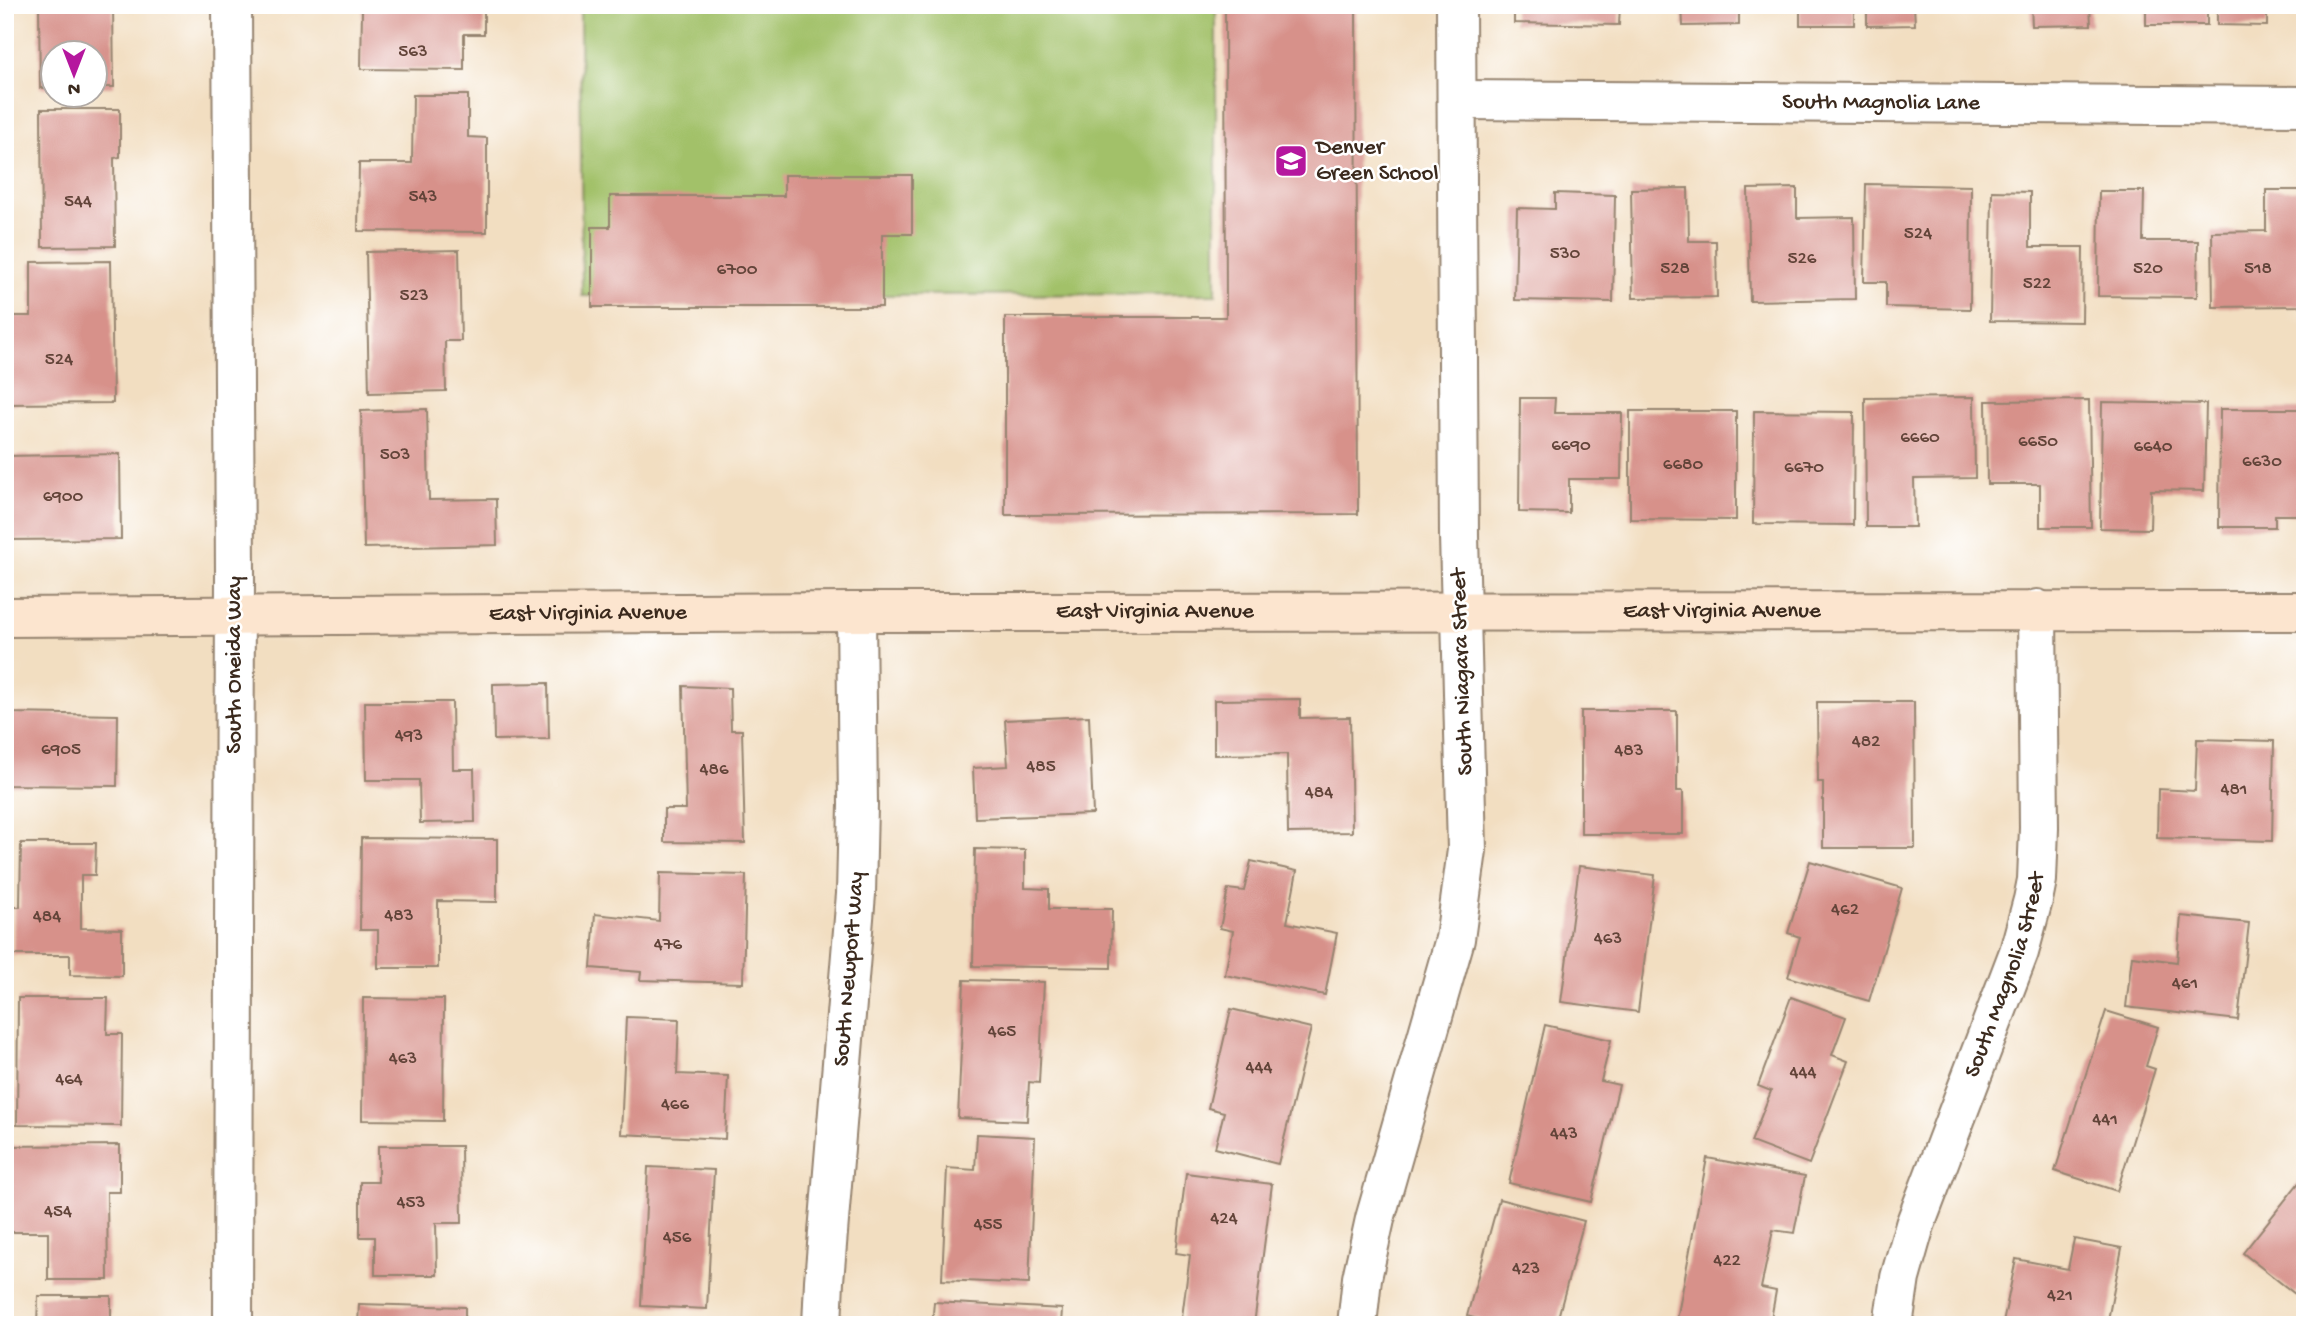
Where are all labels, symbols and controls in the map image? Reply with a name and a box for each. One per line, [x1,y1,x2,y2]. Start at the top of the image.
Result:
north arrow [38,38,108,108]
house number: 563 [398,41,428,64]
text: N [68,76,80,99]
street label: South Magnolia Lane [1782,89,1981,117]
place label: Denver Green School [1314,135,1439,188]
school or university icon: Denver Green School [1272,142,1310,180]
house number: 543 [409,186,438,209]
house number: 544 [64,191,92,214]
house number: 524 [1904,223,1932,246]
house number: 530 [1550,243,1581,266]
house number: 526 [1788,248,1817,271]
house number: 528 [1660,258,1690,281]
house number: 520 [2133,258,2163,281]
house number: 518 [2244,258,2272,281]
house number: 6700 [716,259,758,282]
house number: 522 [2023,273,2051,296]
house number: 523 [399,285,429,308]
house number: 524 [45,349,73,372]
house number: 6660 [1900,427,1940,450]
house number: 6650 [2018,431,2058,454]
house number: 6690 [1551,435,1591,458]
house number: 6640 [2133,436,2173,459]
house number: 503 [380,444,410,467]
house number: 6630 [2242,451,2282,474]
house number: 6680 [1663,454,1703,477]
house number: 6670 [1784,457,1824,480]
house number: 6900 [43,486,84,509]
street label: South Niagara Street [1446,567,1480,776]
street label: South Oneida Way [222,576,249,754]
street label: East Virginia Avenue [1056,598,1255,625]
street label: East Virginia Avenue [1623,598,1822,625]
street label: East Virginia Avenue [489,599,688,628]
house number: 493 [395,725,423,748]
house number: 482 [1852,731,1880,754]
house number: 6905 [41,739,81,762]
house number: 483 [1614,740,1644,763]
house number: 485 [1026,756,1056,779]
house number: 486 [699,759,729,782]
house number: 481 [2220,779,2248,802]
house number: 484 [1305,782,1333,805]
street label: South Magnolia Street [1959,870,2051,1081]
street label: South Newport Way [828,871,870,1068]
house number: 462 [1831,899,1859,922]
house number: 483 [384,905,414,928]
house number: 484 [33,906,61,929]
house number: 463 [1594,928,1622,951]
house number: 476 [654,934,683,957]
house number: 461 [2172,973,2198,996]
house number: 465 [988,1021,1016,1044]
house number: 463 [389,1048,417,1071]
house number: 444 [1246,1057,1272,1080]
house number: 444 [1790,1062,1816,1085]
house number: 464 [55,1069,83,1092]
house number: 466 [661,1094,689,1117]
house number: 441 [2092,1109,2118,1132]
house number: 443 [1550,1123,1578,1146]
house number: 453 [397,1192,426,1215]
house number: 454 [44,1201,72,1224]
house number: 424 [1210,1208,1238,1231]
house number: 455 [974,1214,1002,1237]
house number: 456 [663,1227,692,1250]
house number: 422 [1713,1250,1741,1273]
house number: 423 [1512,1258,1540,1281]
house number: 421 [2047,1285,2073,1308]

